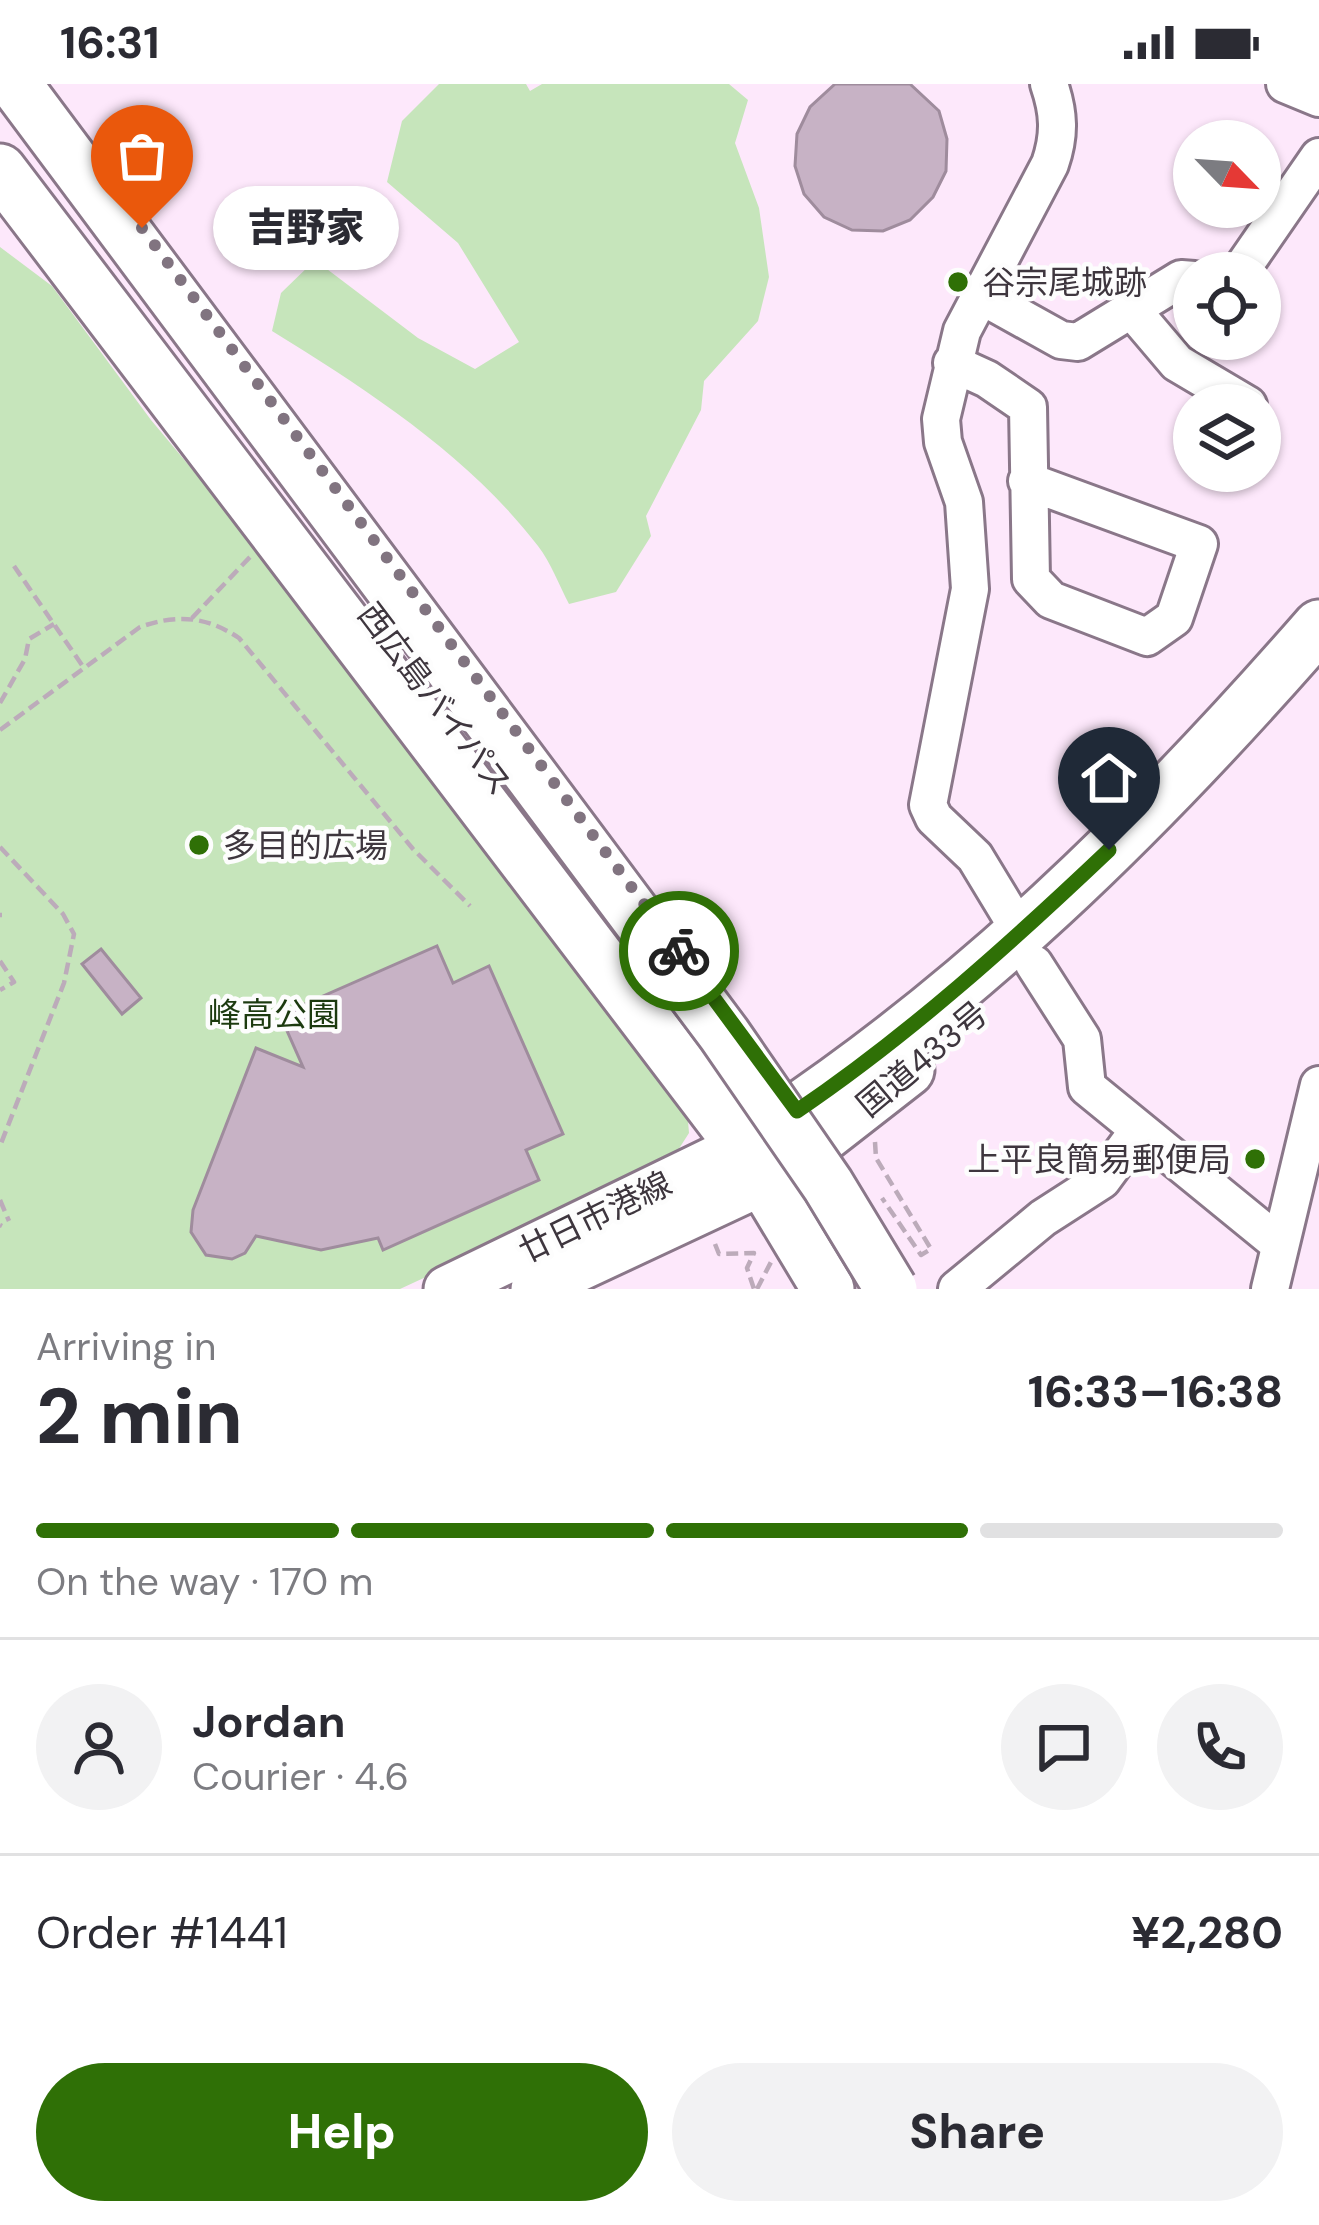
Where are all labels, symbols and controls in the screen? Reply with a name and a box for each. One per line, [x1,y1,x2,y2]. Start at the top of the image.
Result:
text: 16:31 [60,13,160,72]
pin [91,105,193,228]
north arrow [1173,120,1281,228]
map controls [1173,120,1281,492]
icon: bag [109,123,175,189]
callout: 吉野家 [214,186,400,270]
text: 吉野家 [247,202,365,253]
button: locate [1173,252,1281,360]
place label: 谷宗尾城跡 [982,261,1147,304]
marker: 谷宗尾城跡 [945,269,971,295]
button: layers [1173,384,1281,492]
street label: 西広島バイパス [349,594,521,804]
pin [1058,727,1160,850]
icon: home [1076,745,1142,811]
place label: 多目的広場 [223,824,388,867]
marker: 多目的広場 [186,832,212,858]
courier [619,891,739,1011]
icon: bike [646,918,712,984]
street label: 国道433号 [848,992,996,1126]
park label: 峰高公園 [208,993,340,1036]
place label: 上平良簡易郵便局 [967,1138,1231,1181]
marker: 上平良簡易郵便局 [1242,1146,1268,1172]
street label: 廿日市港線 [511,1162,679,1272]
text: Arriving in [36,1321,216,1372]
text: 16:33–16:38 [1028,1362,1283,1421]
text: 2 min [36,1366,243,1467]
text: On the way · 170 m [36,1556,373,1607]
button: person [36,1684,162,1810]
button: chat [1001,1684,1127,1810]
button: phone [1157,1684,1283,1810]
text: Jordan [192,1692,345,1751]
text: Courier · 4.6 [192,1751,409,1802]
text: Order #1441 [36,1903,288,1962]
text: ¥2,280 [1131,1903,1283,1962]
button: Help [36,2063,648,2201]
button: Share [672,2063,1283,2201]

